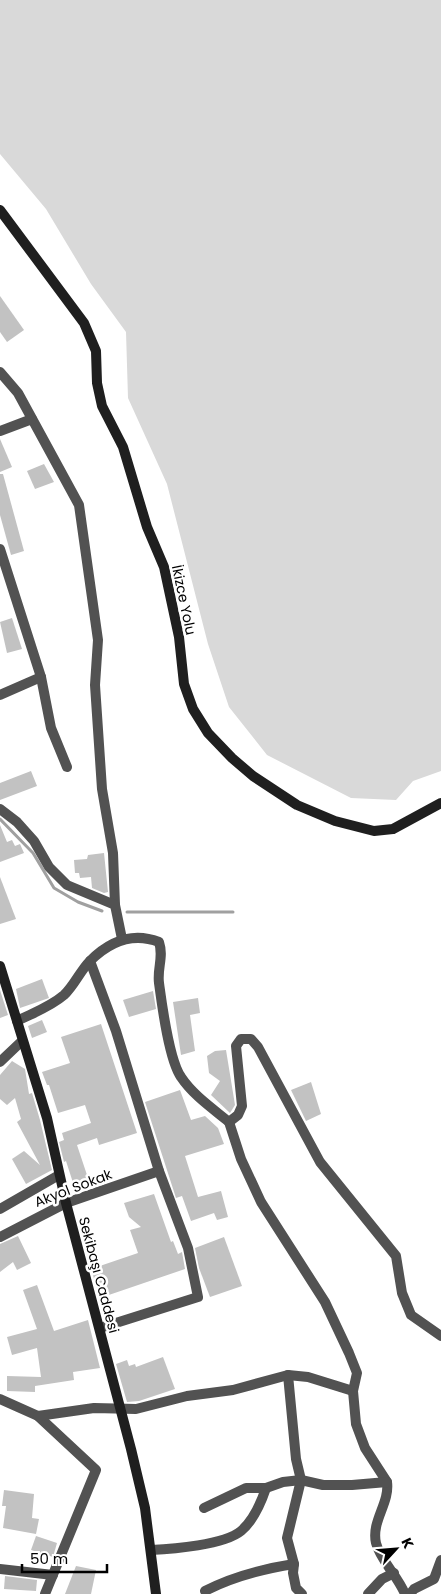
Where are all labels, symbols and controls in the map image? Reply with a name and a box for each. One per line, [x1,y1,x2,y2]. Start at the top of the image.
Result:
street label: İkizce Yolu [167,563,201,637]
street label: Akyol Sokak [31,1164,115,1212]
street label: Sekibaşı Caddesi [74,1215,124,1335]
north arrow [371,1524,421,1574]
text: K [397,1535,419,1552]
scale bar [22,1542,108,1574]
text: 50 m [30,1548,68,1569]

